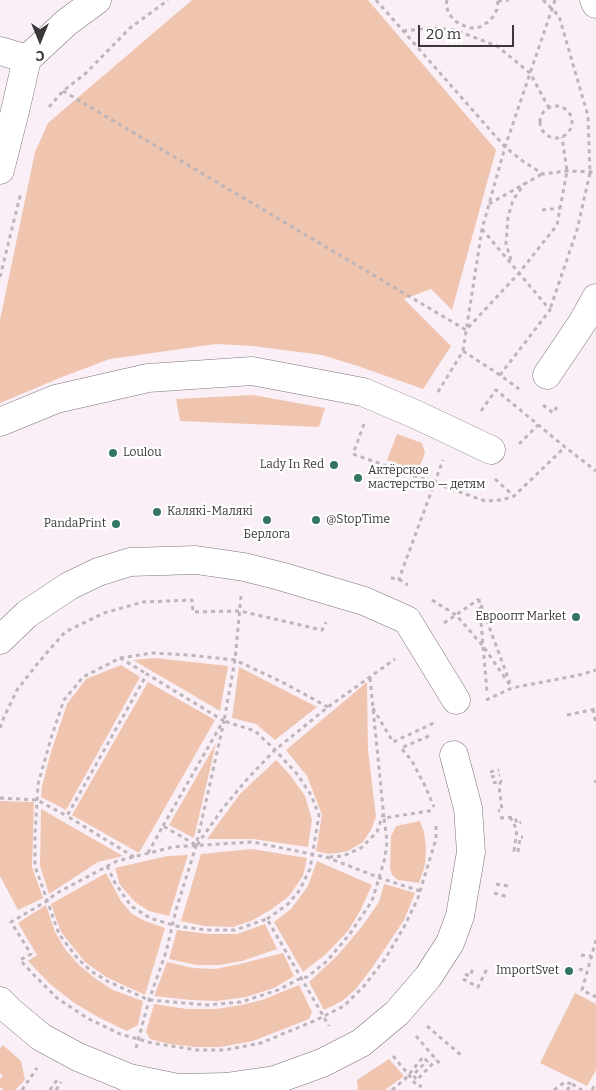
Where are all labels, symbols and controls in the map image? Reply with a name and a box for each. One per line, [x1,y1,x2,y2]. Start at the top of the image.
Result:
north arrow [15,15,65,65]
scale bar [421,15,517,47]
text: 20 m [426,25,461,43]
text: С [36,47,44,64]
place label: Loulou [123,446,162,460]
marker: Loulou [107,447,119,459]
place label: Lady In Red [260,458,324,472]
marker: Lady In Red [328,459,340,471]
place label: Актёрское мастерство — детям [368,464,485,492]
marker: Актёрское мастерство — детям [352,472,364,484]
place label: Калякі-Малякі [167,505,253,519]
marker: Калякі-Малякі [151,506,163,518]
place label: @StopTime [326,513,390,527]
marker: Берлога [261,514,273,526]
marker: @StopTime [310,514,322,526]
place label: PandaPrint [44,517,106,531]
marker: PandaPrint [110,518,122,530]
place label: Берлога [244,528,290,542]
place label: Евроопт Market [475,610,566,624]
marker: Евроопт Market [570,611,582,623]
place label: ImportSvet [496,964,559,978]
marker: ImportSvet [563,965,575,977]

